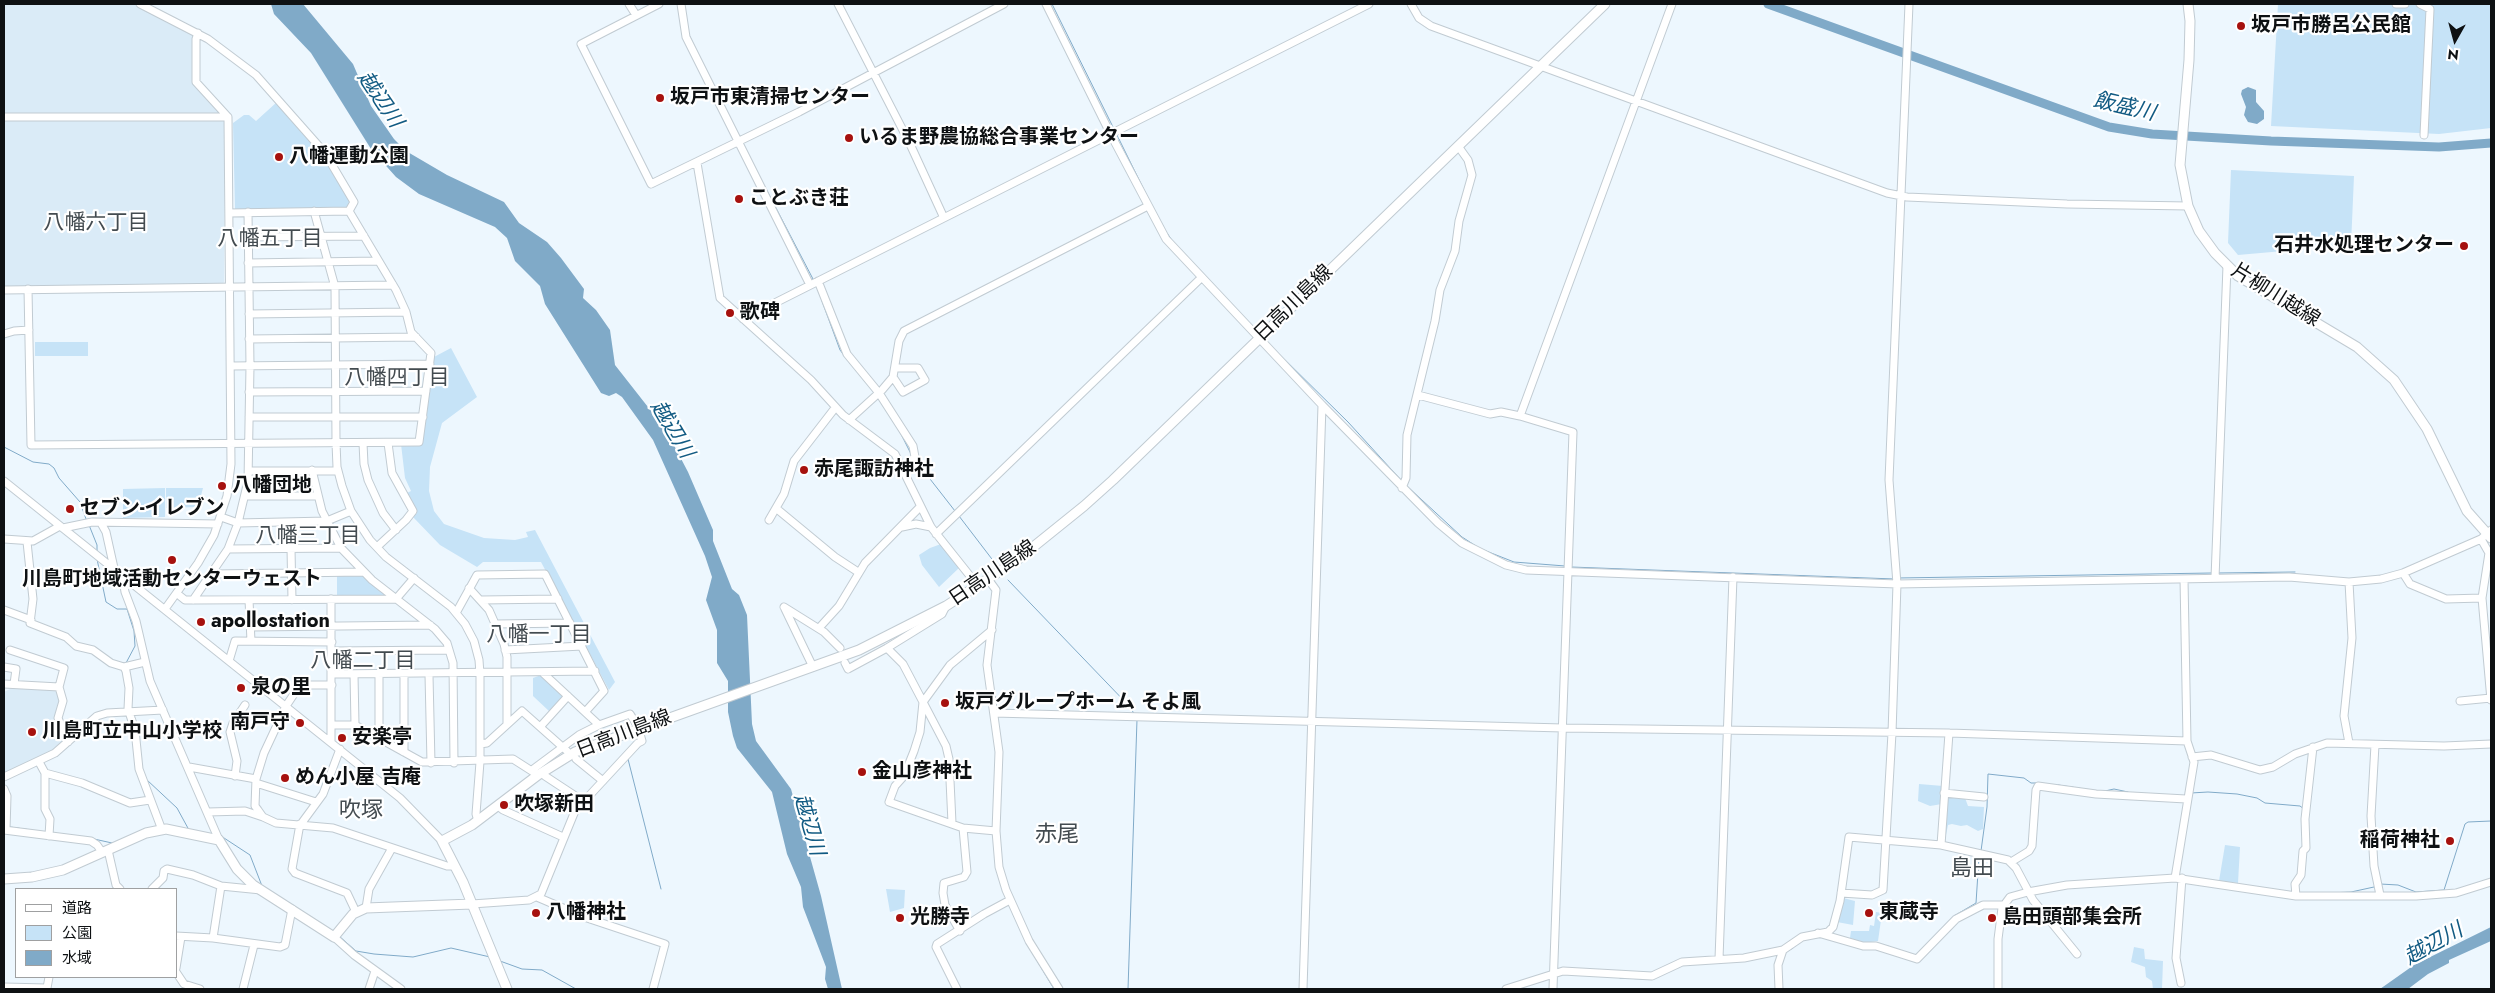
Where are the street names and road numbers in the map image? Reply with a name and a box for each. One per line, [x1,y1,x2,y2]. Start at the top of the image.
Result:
street label: 片柳川越線 [2226,259,2324,333]
street label: 日高川島線 [1250,261,1338,347]
street label: 日高川島線 [945,536,1041,612]
street label: 日高川島線 [573,706,675,764]

